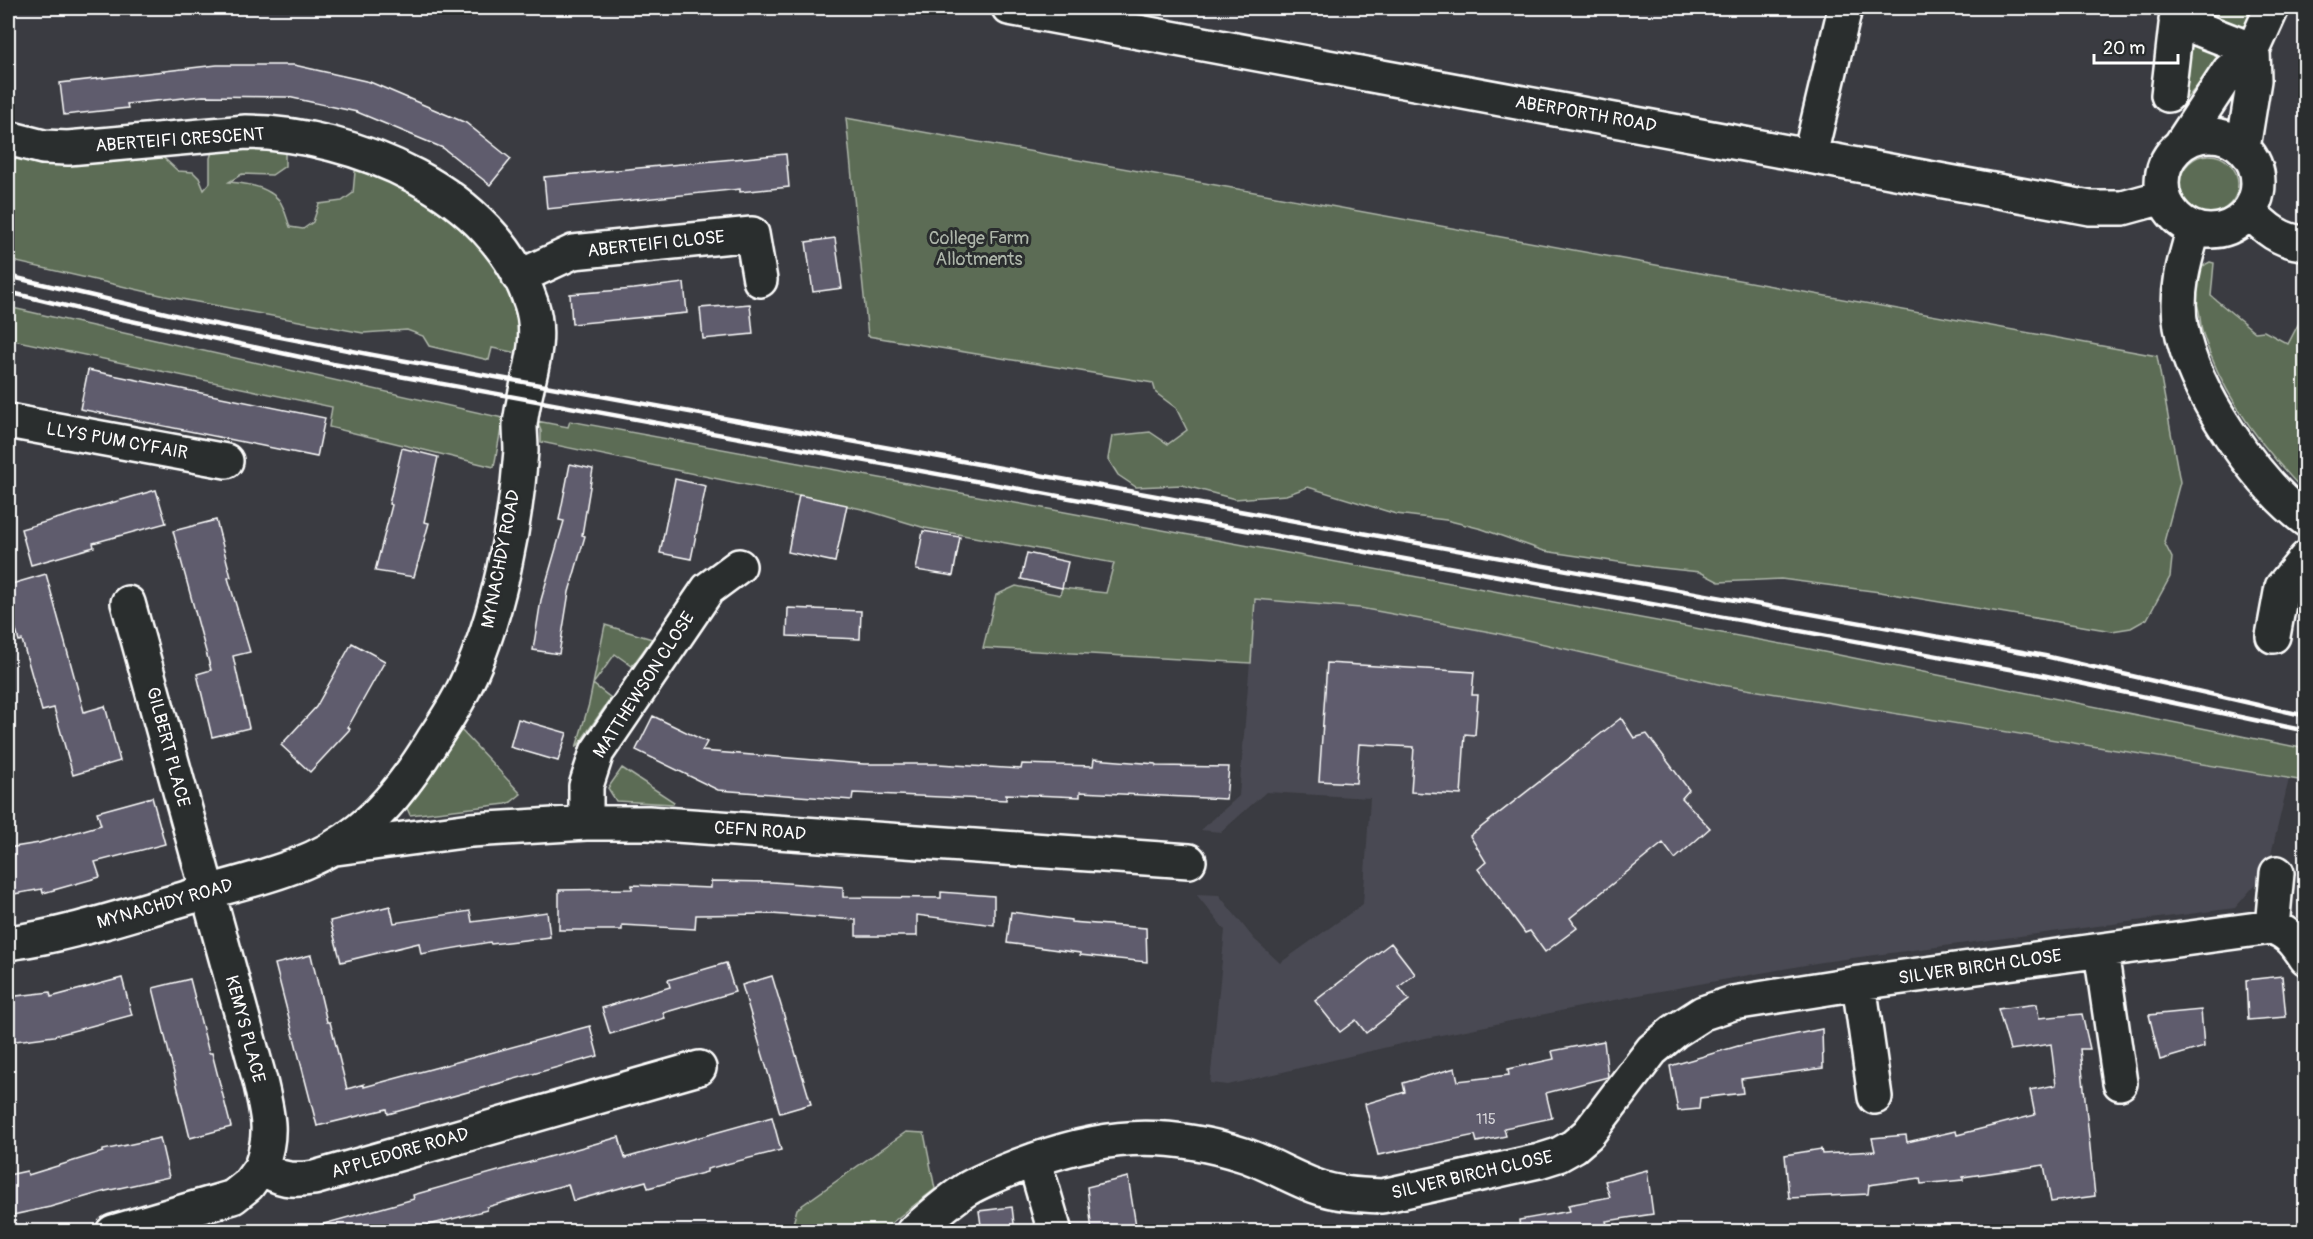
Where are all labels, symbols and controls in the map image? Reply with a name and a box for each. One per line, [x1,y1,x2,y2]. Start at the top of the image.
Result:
scale bar [2094,27,2178,65]
text: 20 m [2103,37,2145,60]
street label: ABERPORTH ROAD [1514,90,1658,138]
street label: ABERTEIFI CRESCENT [95,123,265,157]
street label: ABERTEIFI CLOSE [586,225,726,263]
park label: College Farm Allotments [929,227,1029,271]
street label: LLYS PUM CYFAIR [44,417,190,465]
street label: MYNACHDY ROAD [476,488,526,630]
street label: MATTHEWSON CLOSE [588,608,700,762]
street label: GILBERT PLACE [141,684,195,810]
street label: CEFN ROAD [713,816,807,846]
street label: MYNACHDY ROAD [94,874,236,934]
street label: SILVER BIRCH CLOSE [1897,944,2063,990]
street label: KEMYS PLACE [220,973,270,1085]
house number: 115 [1476,1110,1496,1129]
street label: APPLEDORE ROAD [328,1122,472,1184]
street label: SILVER BIRCH CLOSE [1389,1145,1555,1205]

